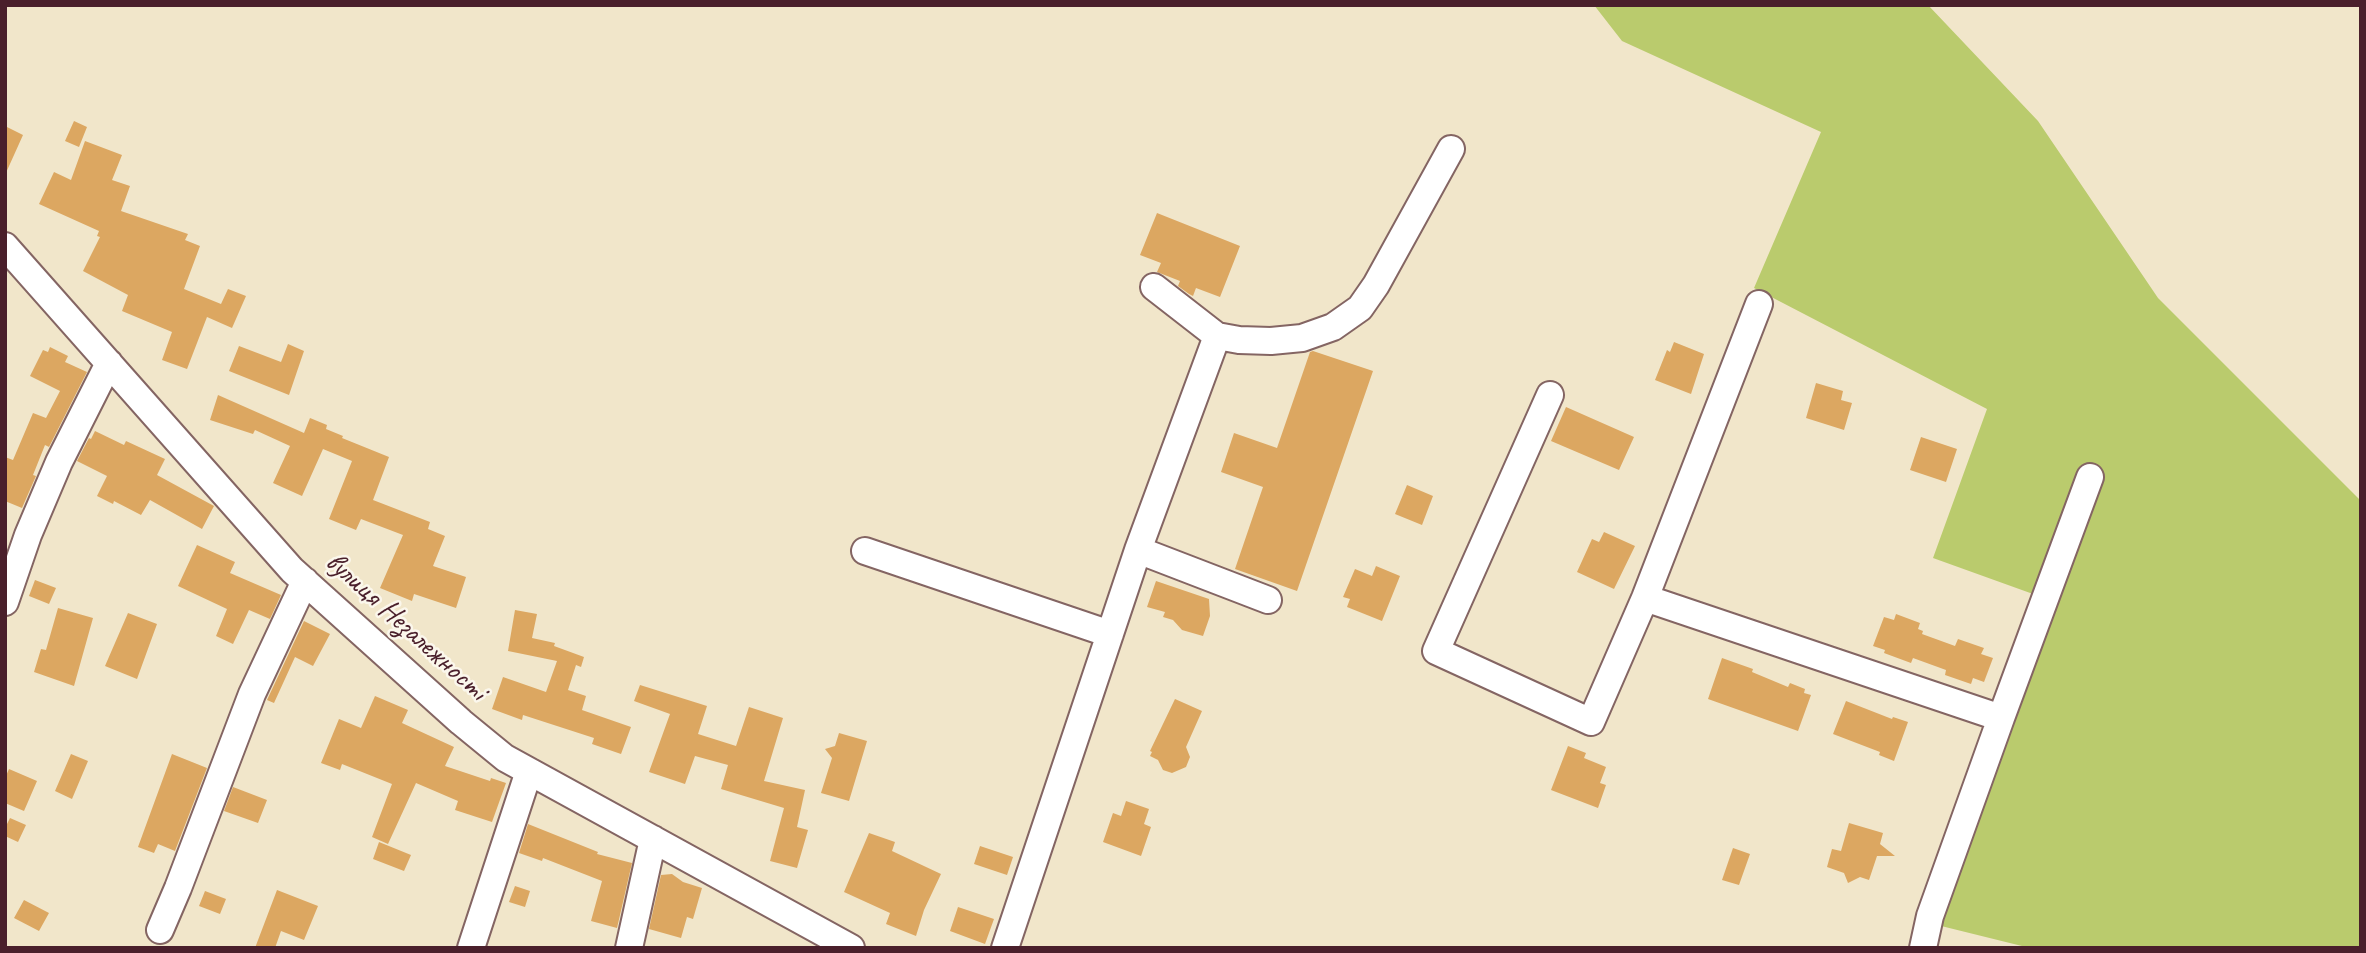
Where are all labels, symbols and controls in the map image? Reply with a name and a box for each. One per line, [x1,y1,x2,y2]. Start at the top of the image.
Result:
street label: вулиця Незалежності [317,545,495,709]

